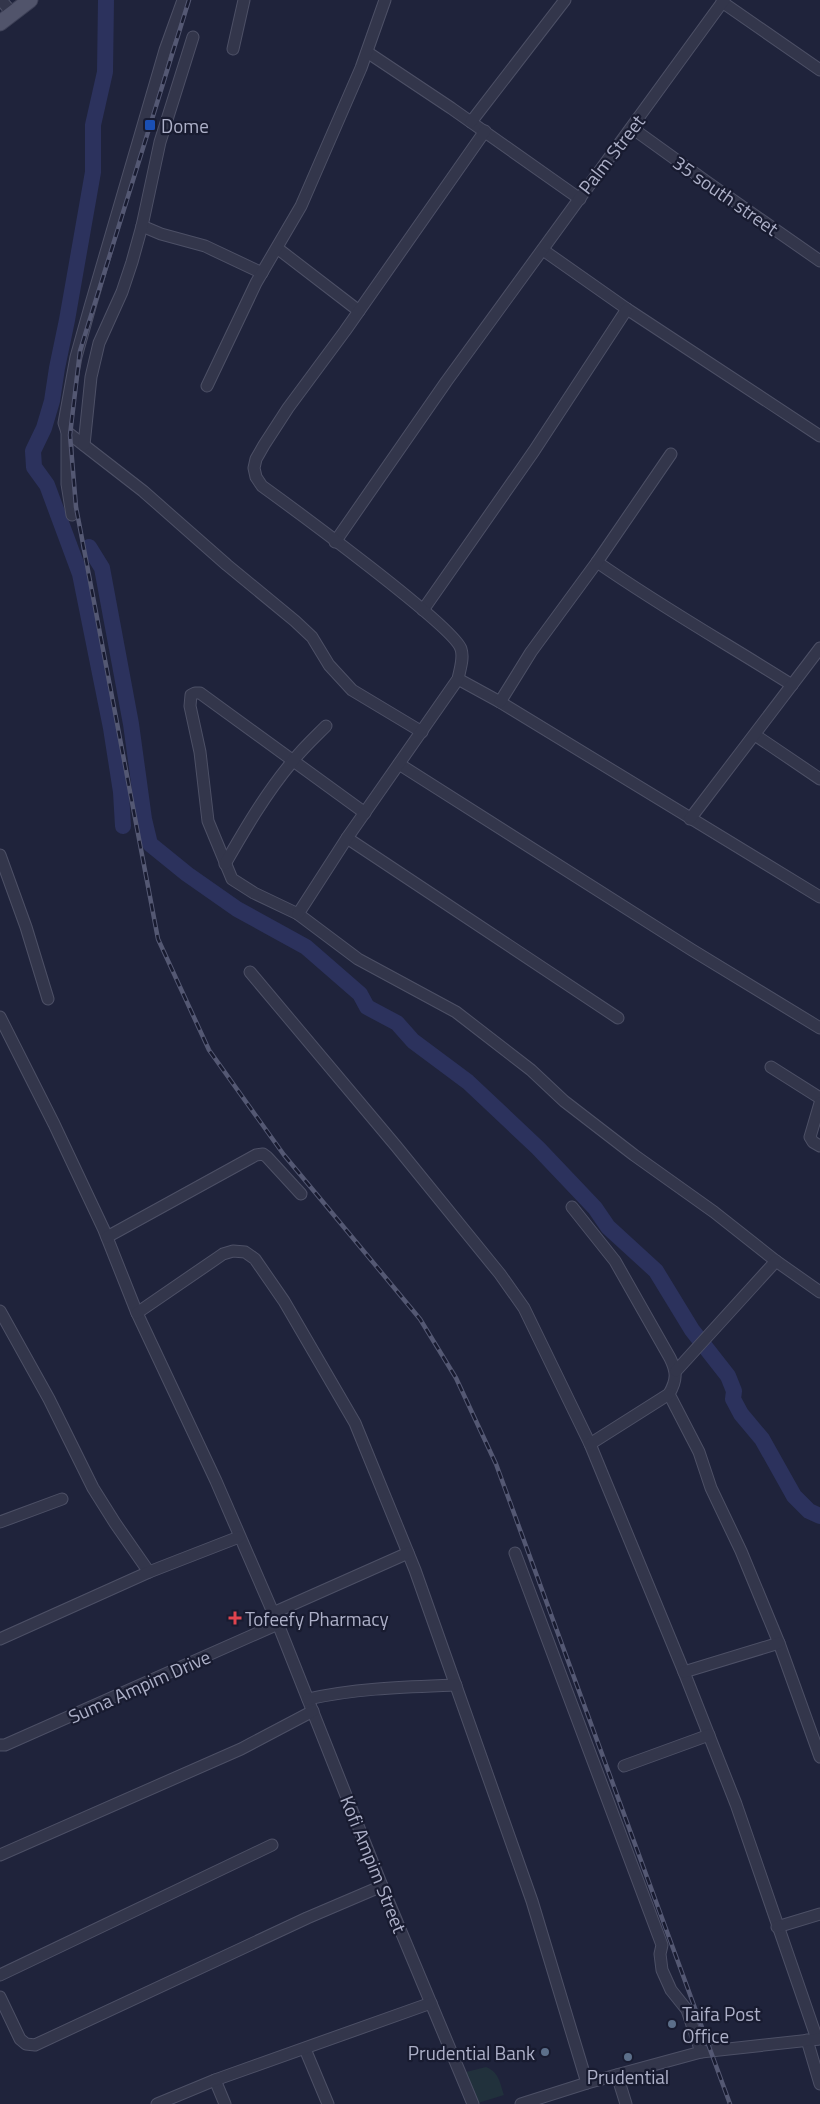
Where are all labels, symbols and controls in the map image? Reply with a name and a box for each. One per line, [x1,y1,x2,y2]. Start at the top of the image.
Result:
street label: Palm Street [571,108,652,200]
place label: Dome [161,111,209,140]
marker: Dome [143,118,157,132]
street label: 35 south street [667,148,785,242]
place label: Tofeefy Pharmacy [245,1604,389,1633]
marker: Tofeefy Pharmacy [229,1612,241,1624]
street label: Suma Ampim Drive [63,1642,215,1730]
street label: Kofi Ampim Street [333,1791,415,1937]
place label: Taifa Post Office [682,1999,761,2050]
marker: Taifa Post Office [666,2018,678,2030]
place label: Prudential Bank [408,2038,535,2067]
marker: Prudential Bank [539,2046,551,2058]
marker: Prudential [622,2051,634,2063]
place label: Prudential [587,2062,669,2091]

